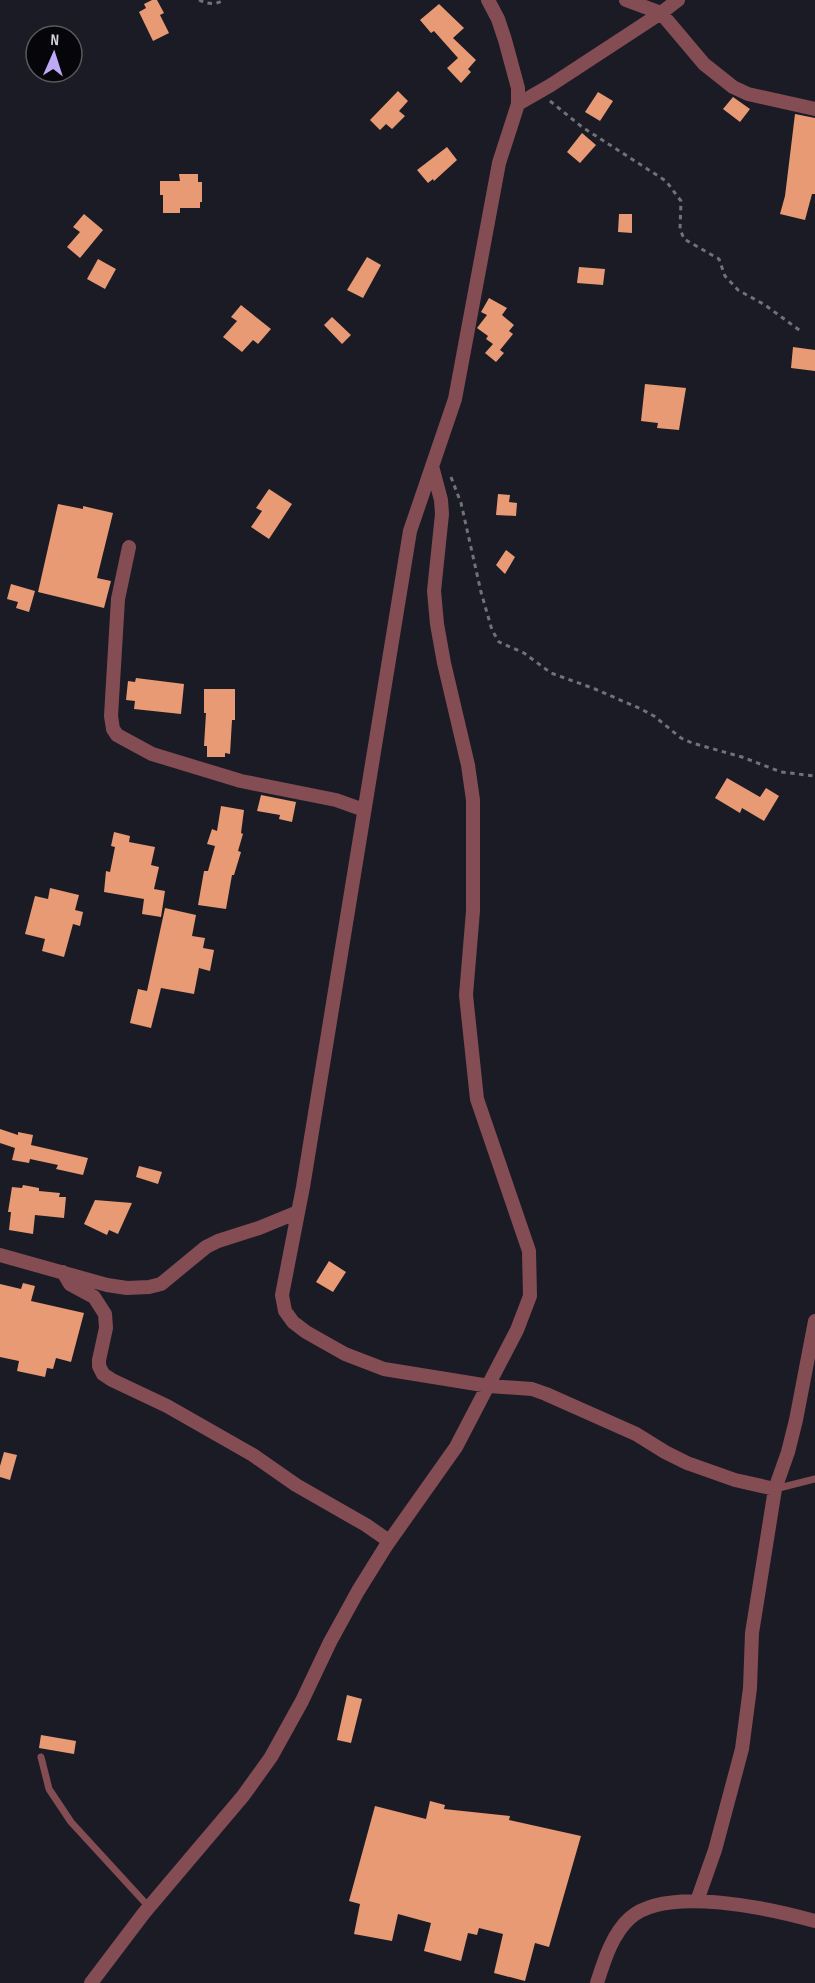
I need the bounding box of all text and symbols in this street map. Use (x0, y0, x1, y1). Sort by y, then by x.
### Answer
north arrow (24, 24, 84, 84)
text: N (50, 31, 59, 50)

